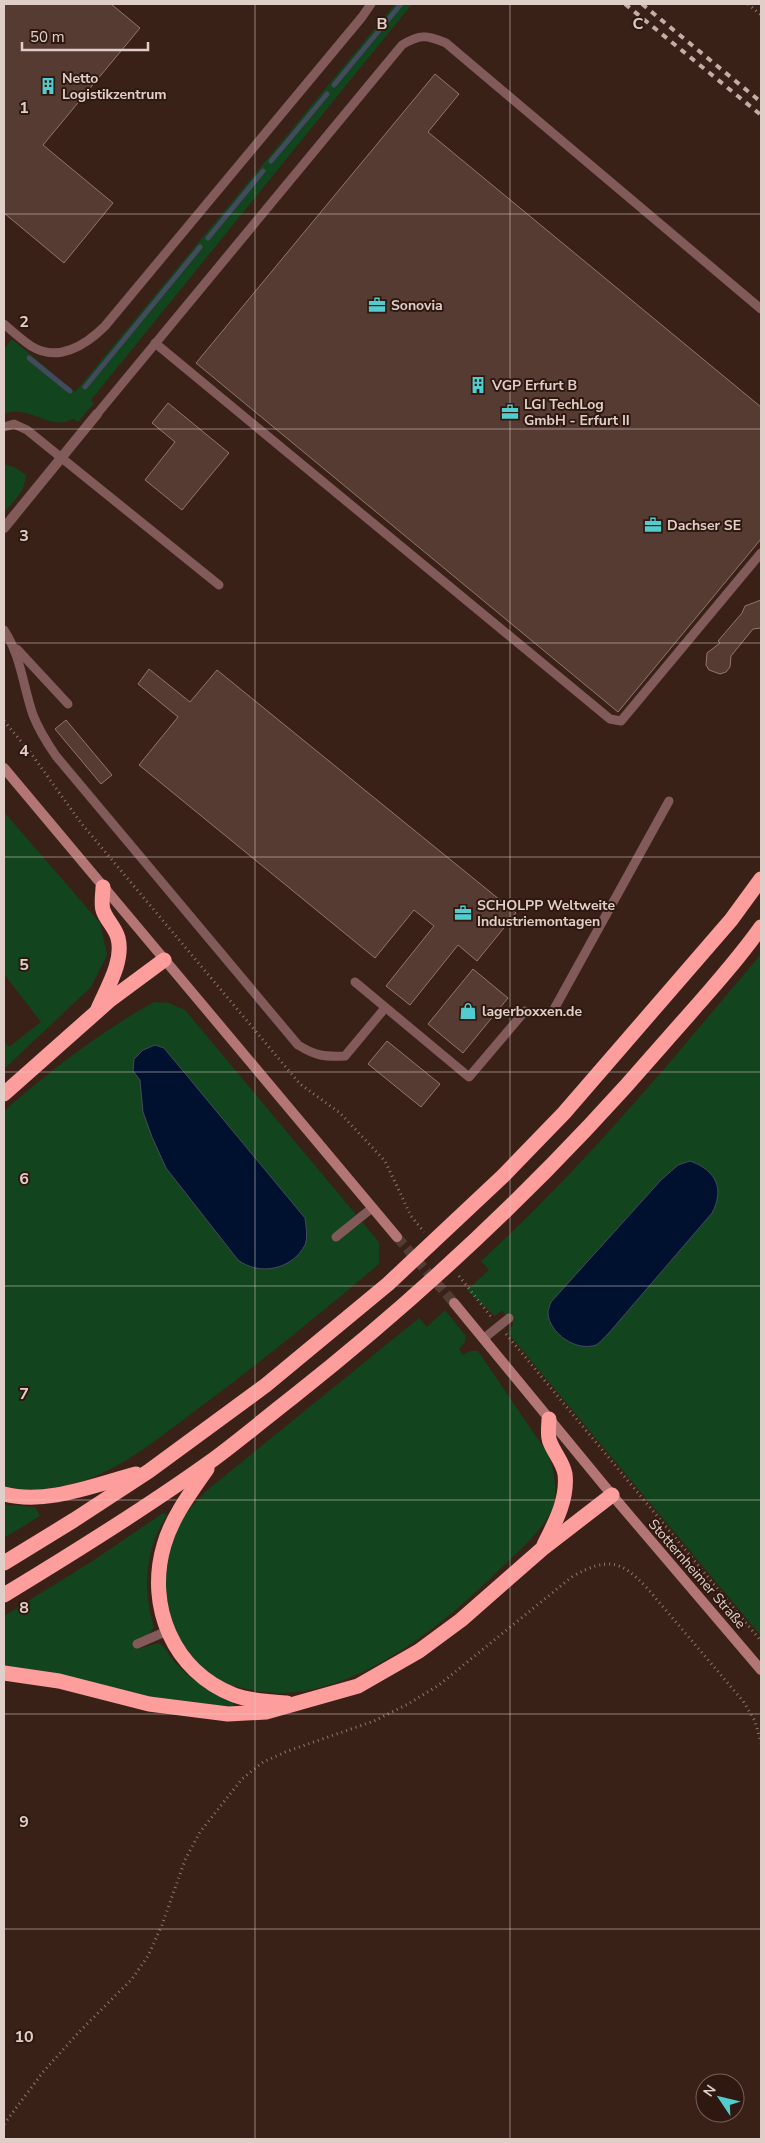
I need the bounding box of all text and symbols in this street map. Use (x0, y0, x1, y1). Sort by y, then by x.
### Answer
text: B (376, 13, 388, 35)
text: C (633, 13, 644, 35)
scale bar (22, 20, 149, 52)
text: 50 m (30, 27, 65, 47)
place label: Netto Logistikzentrum (62, 69, 167, 104)
building icon: Netto Logistikzentrum (38, 76, 58, 96)
text: 1 (19, 97, 29, 119)
office icon: Sonovia (367, 295, 387, 315)
place label: Sonovia (391, 296, 443, 315)
text: 2 (19, 311, 29, 333)
building icon: VGP Erfurt B (468, 375, 488, 395)
place label: VGP Erfurt B (491, 376, 577, 395)
place label: LGI TechLog GmbH - Erfurt II (524, 395, 630, 430)
office icon: LGI TechLog GmbH - Erfurt II (500, 402, 520, 422)
office icon: Dachser SE (643, 515, 663, 535)
place label: Dachser SE (667, 516, 741, 535)
text: 3 (19, 525, 29, 547)
text: 4 (19, 740, 29, 762)
place label: SCHOLPP Weltweite Industriemontagen (477, 896, 615, 931)
office icon: SCHOLPP Weltweite Industriemontagen (453, 903, 473, 923)
text: 5 (19, 954, 29, 976)
shop icon: lagerboxxen.de (458, 1001, 478, 1021)
place label: lagerboxxen.de (482, 1002, 582, 1021)
text: 6 (19, 1168, 29, 1190)
text: 7 (19, 1383, 29, 1405)
street label: Stotternheimer Straße (644, 1515, 750, 1633)
text: 8 (19, 1597, 29, 1619)
text: 9 (19, 1811, 29, 1833)
text: 10 (14, 2026, 34, 2048)
north arrow (695, 2073, 745, 2123)
text: N (699, 2081, 721, 2101)

